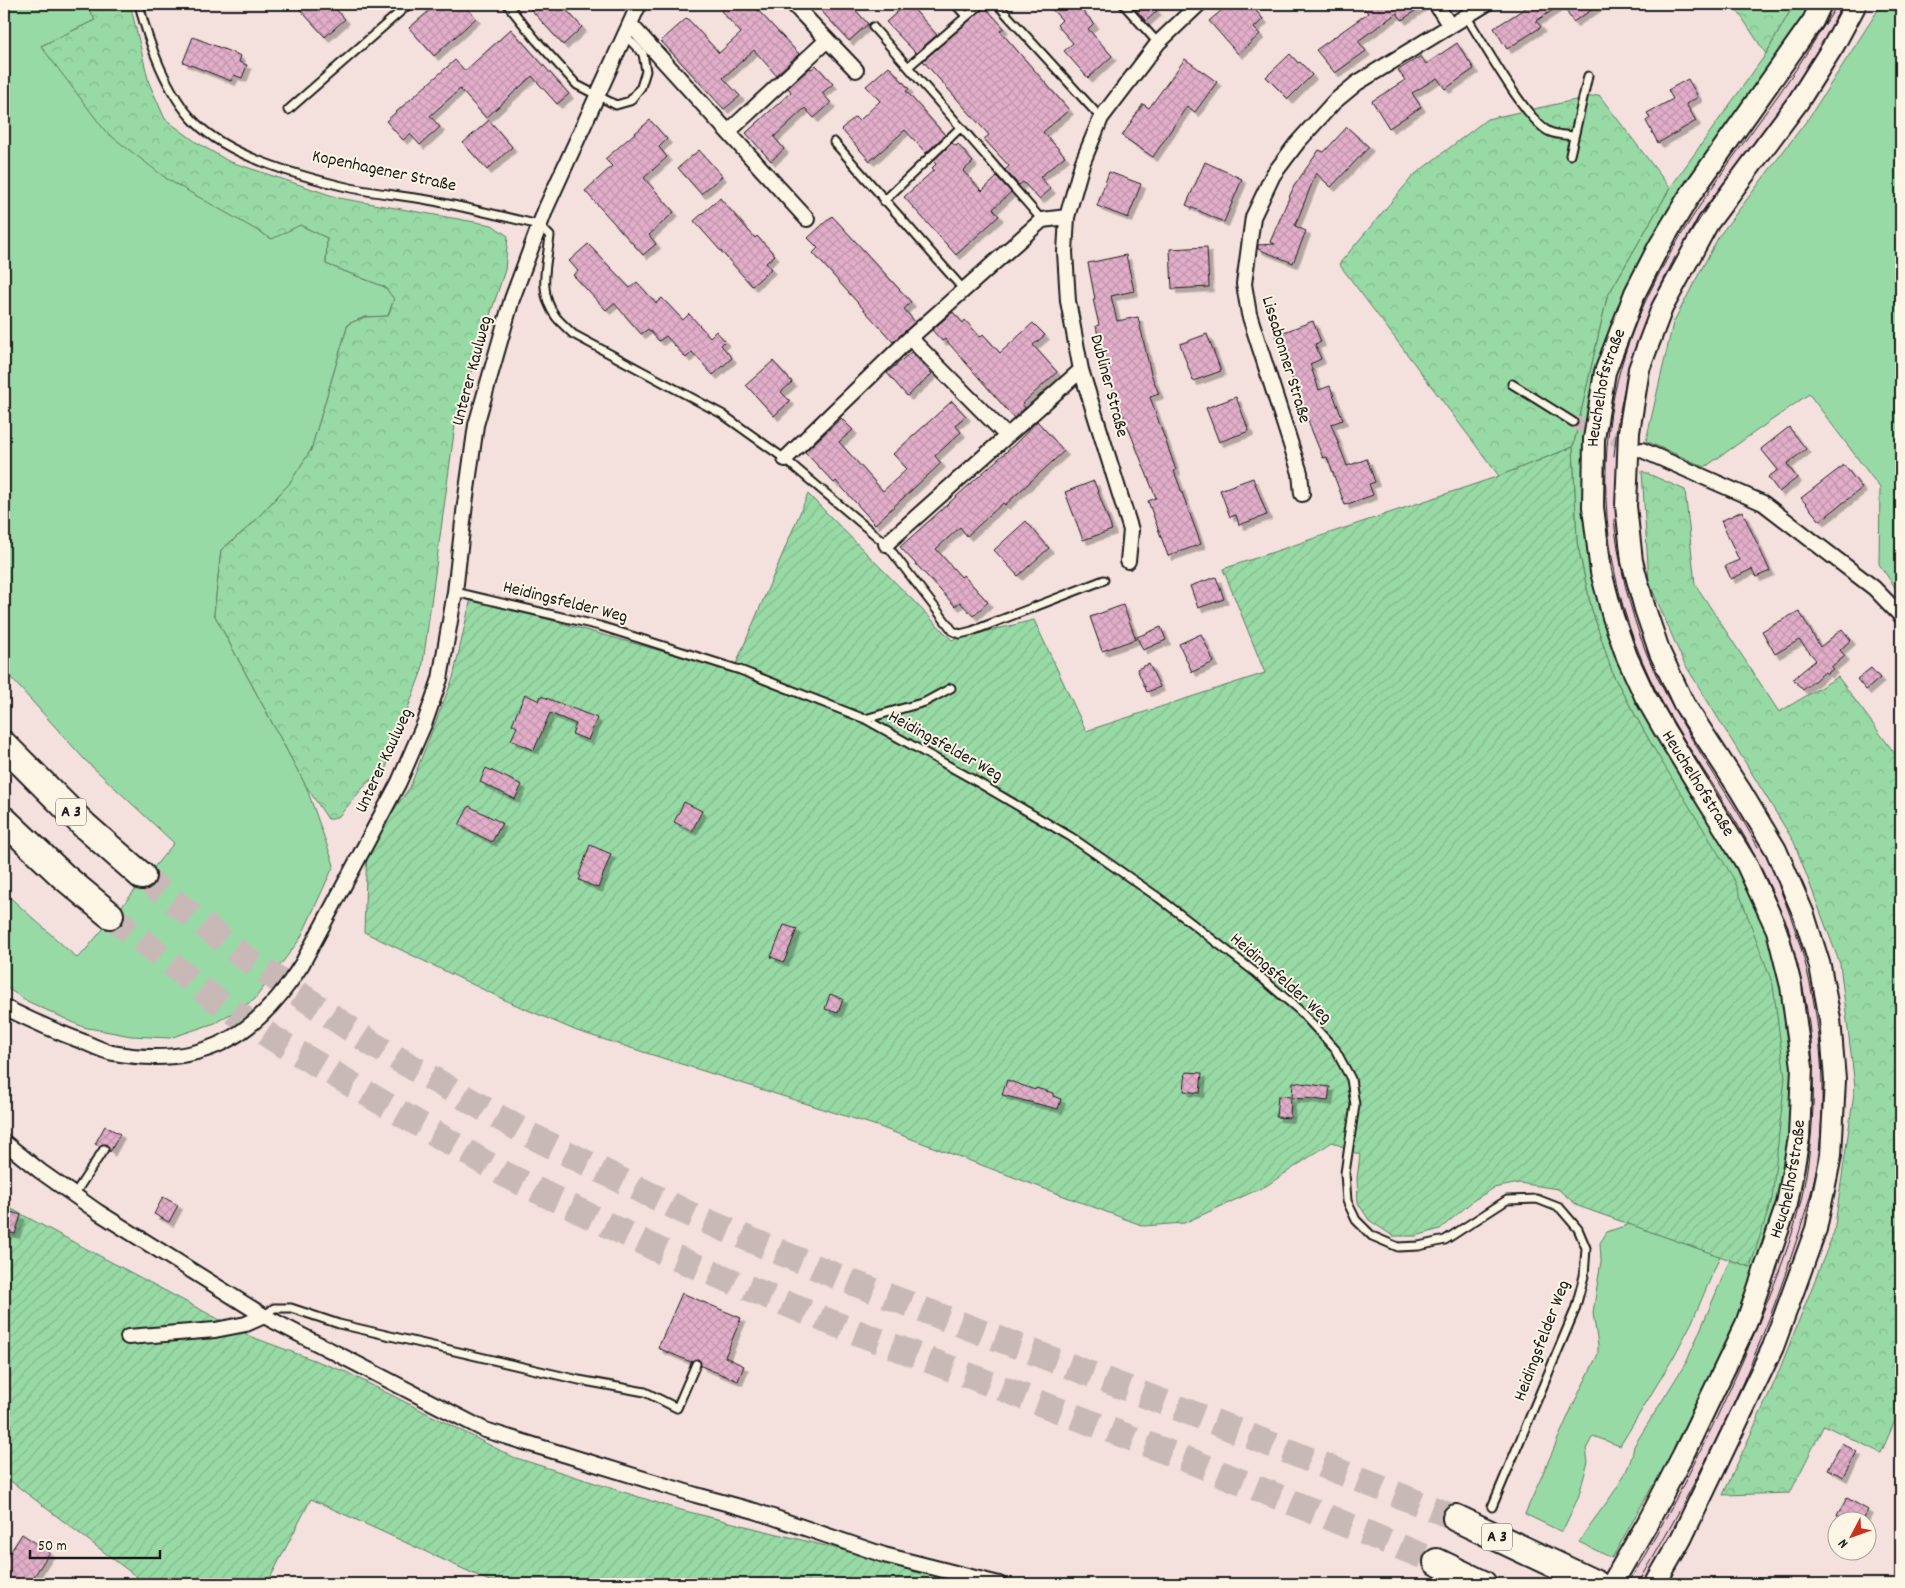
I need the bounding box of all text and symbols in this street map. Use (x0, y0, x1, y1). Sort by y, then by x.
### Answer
street label: Kopenhagener Straße (310, 145, 458, 199)
street label: Lissabonner Straße (1254, 293, 1316, 427)
street label: Unterer Kaulweg (446, 313, 500, 429)
street label: Heuchelhofstraße (1581, 325, 1633, 447)
street label: Dubliner Straße (1082, 332, 1134, 440)
street label: Heidingsfelder Weg (500, 575, 630, 631)
street label: Unterer Kaulweg (350, 704, 420, 818)
street label: Heidingsfelder Weg (883, 705, 1007, 789)
street label: Heuchelhofstraße (1654, 726, 1740, 842)
road number: A 3 (56, 799, 86, 826)
street label: Heidingsfelder Weg (1224, 928, 1337, 1030)
street label: Heuchelhofstraße (1764, 1119, 1812, 1242)
street label: Heidingsfelder Weg (1508, 1277, 1578, 1405)
north arrow (1828, 1510, 1878, 1560)
road number: A 3 (1482, 1524, 1512, 1550)
scale bar (30, 1528, 160, 1560)
text: N (1834, 1534, 1854, 1552)
text: 50 m (38, 1536, 67, 1558)

